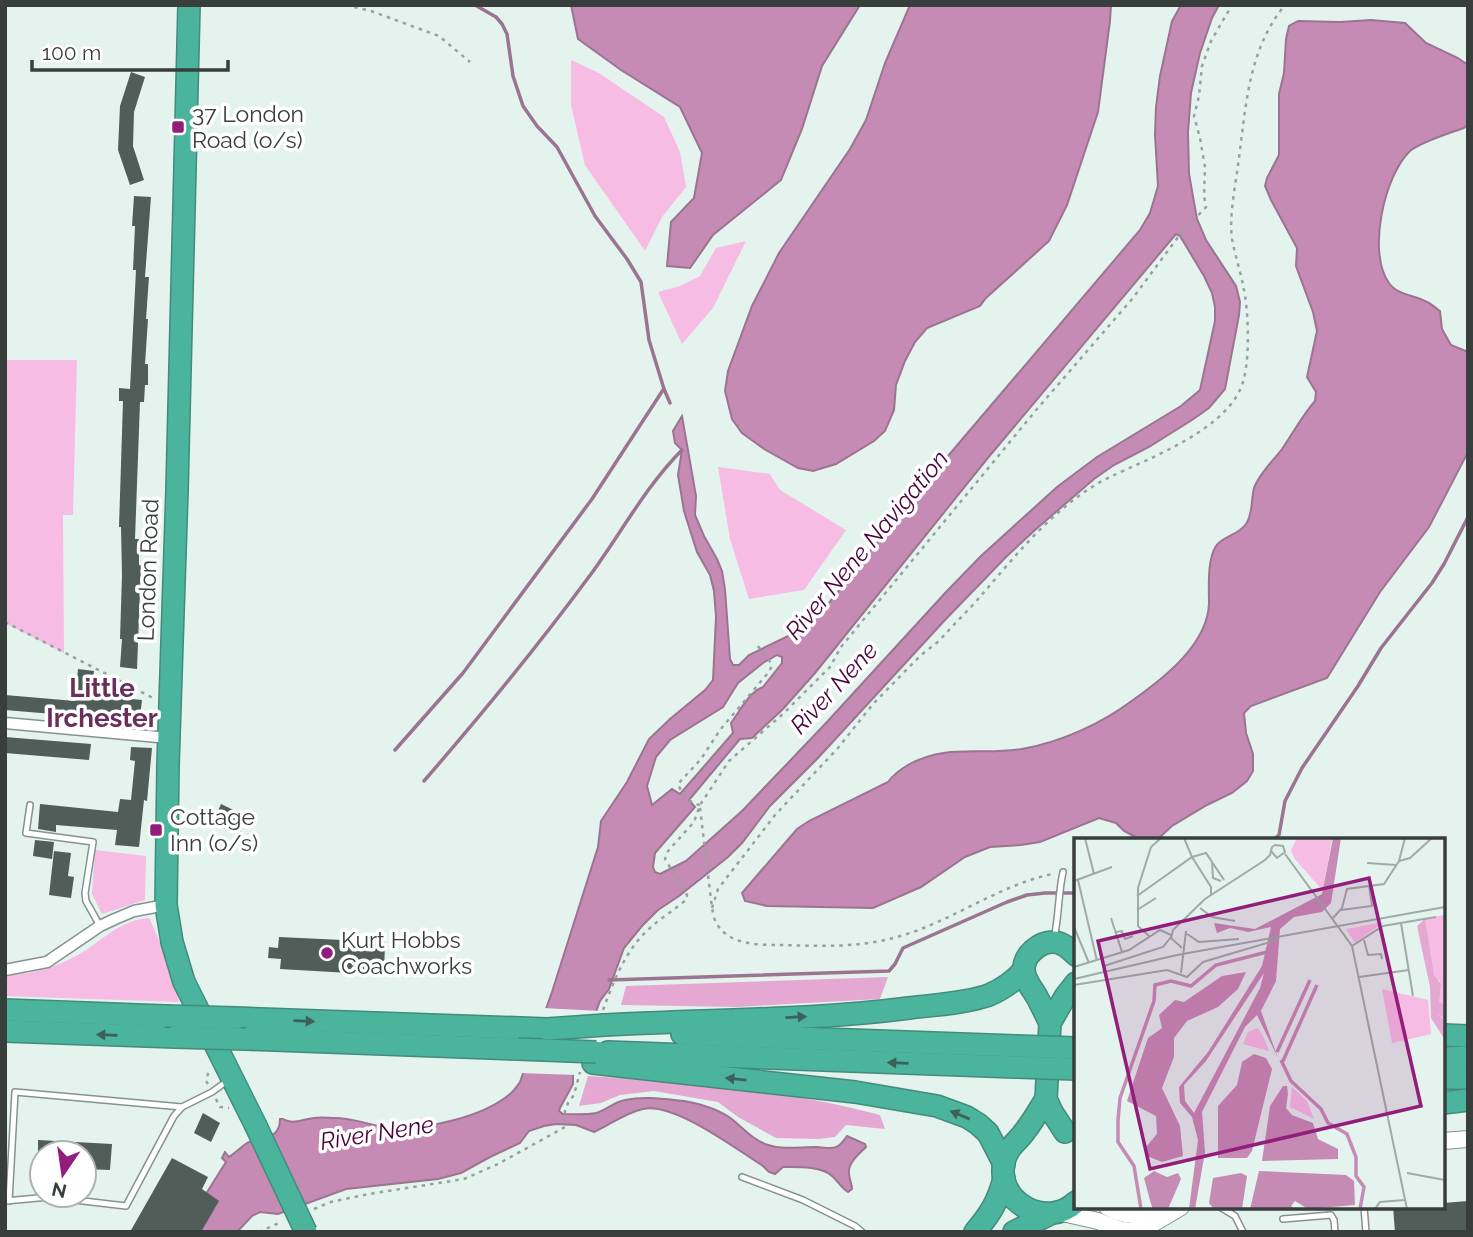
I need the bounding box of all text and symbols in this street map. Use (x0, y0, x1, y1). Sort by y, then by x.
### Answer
scale bar (32, 28, 228, 72)
text: 100 m (42, 40, 101, 65)
place label: 37 London Road (o/s) (192, 100, 304, 153)
marker: 37 London Road (o/s) (170, 119, 186, 135)
water label: River Nene Navigation (779, 444, 954, 645)
street label: London Road (132, 498, 163, 642)
water label: River Nene (784, 636, 884, 740)
district label: Little Irchester (46, 673, 158, 733)
place label: Cottage Inn (o/s) (170, 803, 258, 856)
marker: Cottage Inn (o/s) (148, 822, 164, 838)
inset map (1074, 838, 1445, 1209)
place label: Kurt Hobbs Coachworks (341, 926, 472, 979)
marker: Kurt Hobbs Coachworks (319, 945, 335, 961)
one-way arrow (785, 1012, 807, 1023)
one-way arrow (293, 1015, 315, 1026)
one-way arrow (95, 1029, 117, 1040)
one-way arrow (887, 1057, 909, 1068)
one-way arrow (725, 1073, 747, 1084)
water label: River Nene (318, 1109, 436, 1156)
one-way arrow (949, 1109, 970, 1120)
north arrow (28, 1139, 98, 1209)
text: N (50, 1178, 69, 1203)

